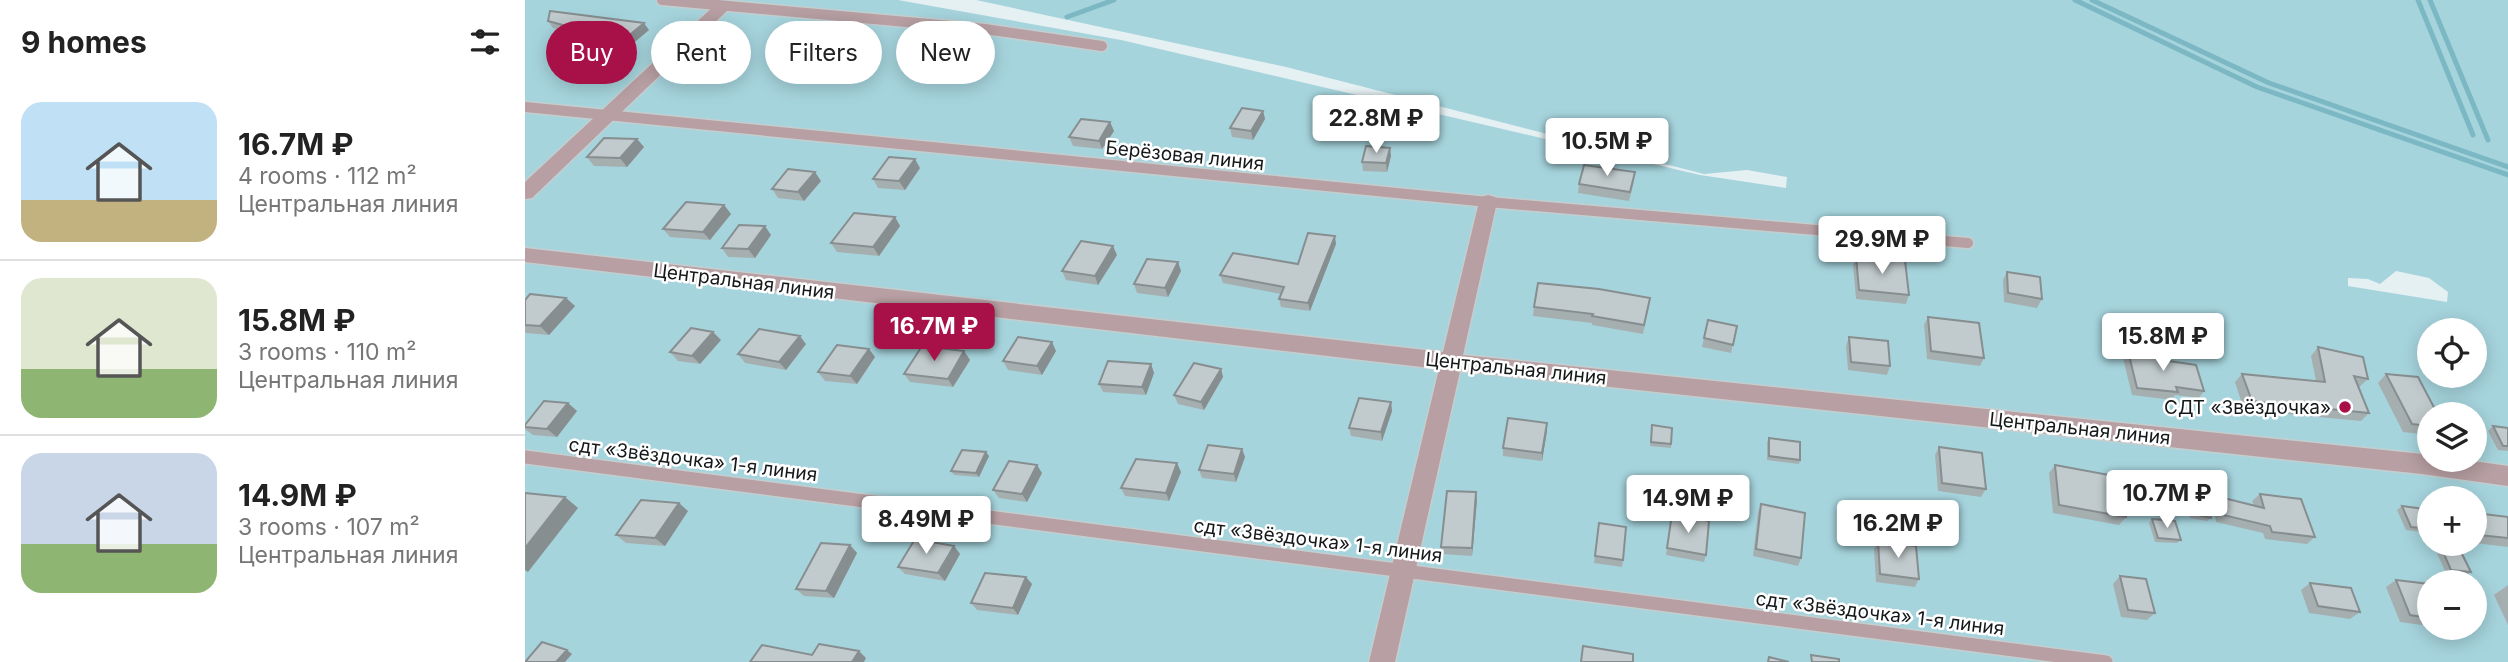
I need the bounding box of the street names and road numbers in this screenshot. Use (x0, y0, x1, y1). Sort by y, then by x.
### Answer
street label: Берёзовая линия (1105, 136, 1265, 175)
street label: Центральная линия (652, 259, 836, 304)
street label: Центральная линия (1424, 348, 1608, 389)
street label: Центральная линия (1988, 408, 2172, 449)
street label: сдт «Звёздочка» 1-я линия (567, 433, 819, 486)
street label: сдт «Звёздочка» 1-я линия (1192, 514, 1444, 567)
street label: сдт «Звёздочка» 1-я линия (1754, 587, 2006, 640)

